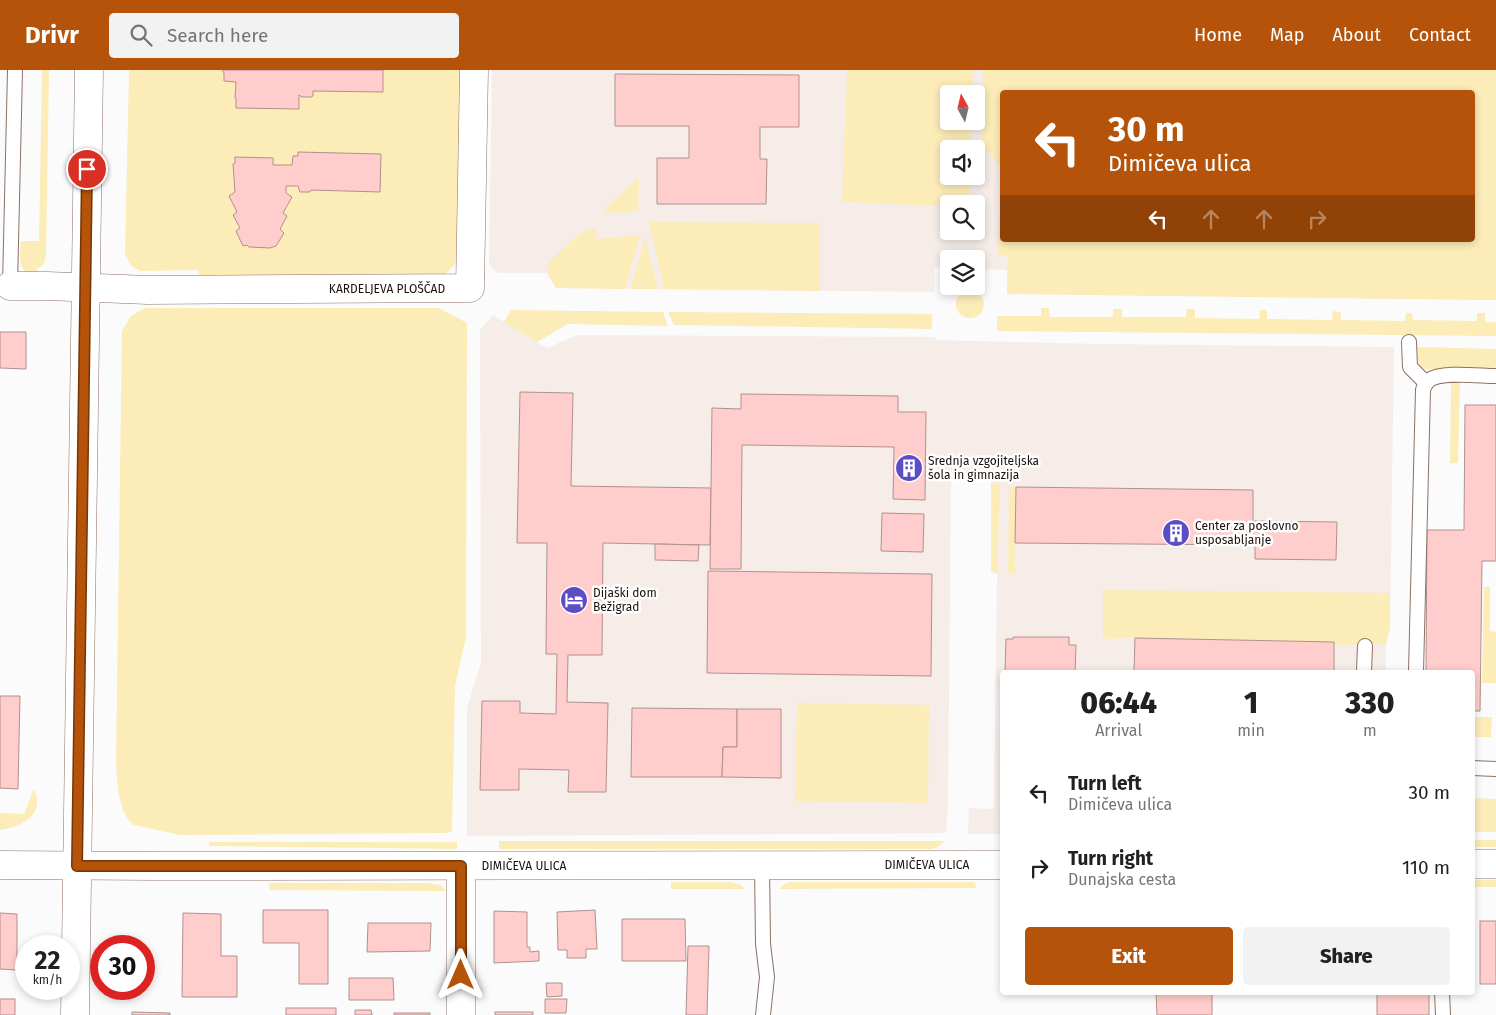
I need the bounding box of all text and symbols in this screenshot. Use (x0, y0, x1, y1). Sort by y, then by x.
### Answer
search box (109, 13, 459, 58)
text: Drivr (25, 21, 79, 49)
icon: search (127, 21, 155, 49)
text: Search here (167, 24, 268, 47)
text: Home (1194, 24, 1242, 46)
text: Map (1270, 24, 1304, 46)
text: About (1332, 24, 1381, 46)
text: Contact (1409, 24, 1471, 46)
north arrow (940, 85, 985, 130)
map controls (940, 85, 985, 295)
text: 30 m (1108, 108, 1185, 150)
icon: left (1025, 110, 1090, 175)
button: sound (940, 140, 985, 185)
pin (66, 148, 108, 190)
text: Dimičeva ulica (1108, 150, 1251, 177)
icon: arrive (73, 155, 101, 183)
button: search (940, 195, 985, 240)
icon: left (1144, 205, 1172, 233)
icon: ahead (1197, 205, 1225, 233)
icon: ahead (1250, 205, 1278, 233)
icon: right (1303, 205, 1331, 233)
button: layers (940, 250, 985, 295)
street label: KARDELJEVA PLOŠČAD (329, 281, 445, 296)
building icon: Srednja vzgojiteljska šola in gimnazija (894, 453, 924, 483)
place label: Srednja vzgojiteljska šola in gimnazija (928, 454, 1039, 482)
building icon: Center za poslovno usposabljanje (1161, 518, 1191, 548)
place label: Center za poslovno usposabljanje (1195, 519, 1298, 547)
hotel icon: Dijaški dom Bežigrad (559, 585, 589, 615)
place label: Dijaški dom Bežigrad (593, 586, 657, 614)
text: 06:44 (1080, 685, 1157, 721)
text: 1 (1244, 685, 1258, 721)
text: 330 (1345, 685, 1395, 721)
text: Arrival (1095, 721, 1142, 740)
text: min (1237, 721, 1265, 740)
text: m (1363, 721, 1377, 740)
text: Turn left (1068, 772, 1142, 795)
icon: left (1025, 779, 1053, 807)
text: 30 m (1409, 781, 1450, 804)
text: Dimičeva ulica (1068, 795, 1172, 814)
text: Turn right (1068, 847, 1153, 870)
icon: right (1025, 854, 1053, 882)
text: 110 m (1402, 856, 1450, 879)
street label: DIMIČEVA ULICA (885, 857, 970, 872)
street label: DIMIČEVA ULICA (482, 858, 567, 873)
text: Dunajska cesta (1068, 870, 1176, 889)
button: Exit (1025, 927, 1233, 985)
button: Share (1243, 927, 1450, 985)
speed limit sign: 30 (90, 935, 155, 1000)
text: 22 (35, 946, 60, 976)
position arrow (434, 948, 486, 1000)
text: km/h (33, 973, 62, 987)

